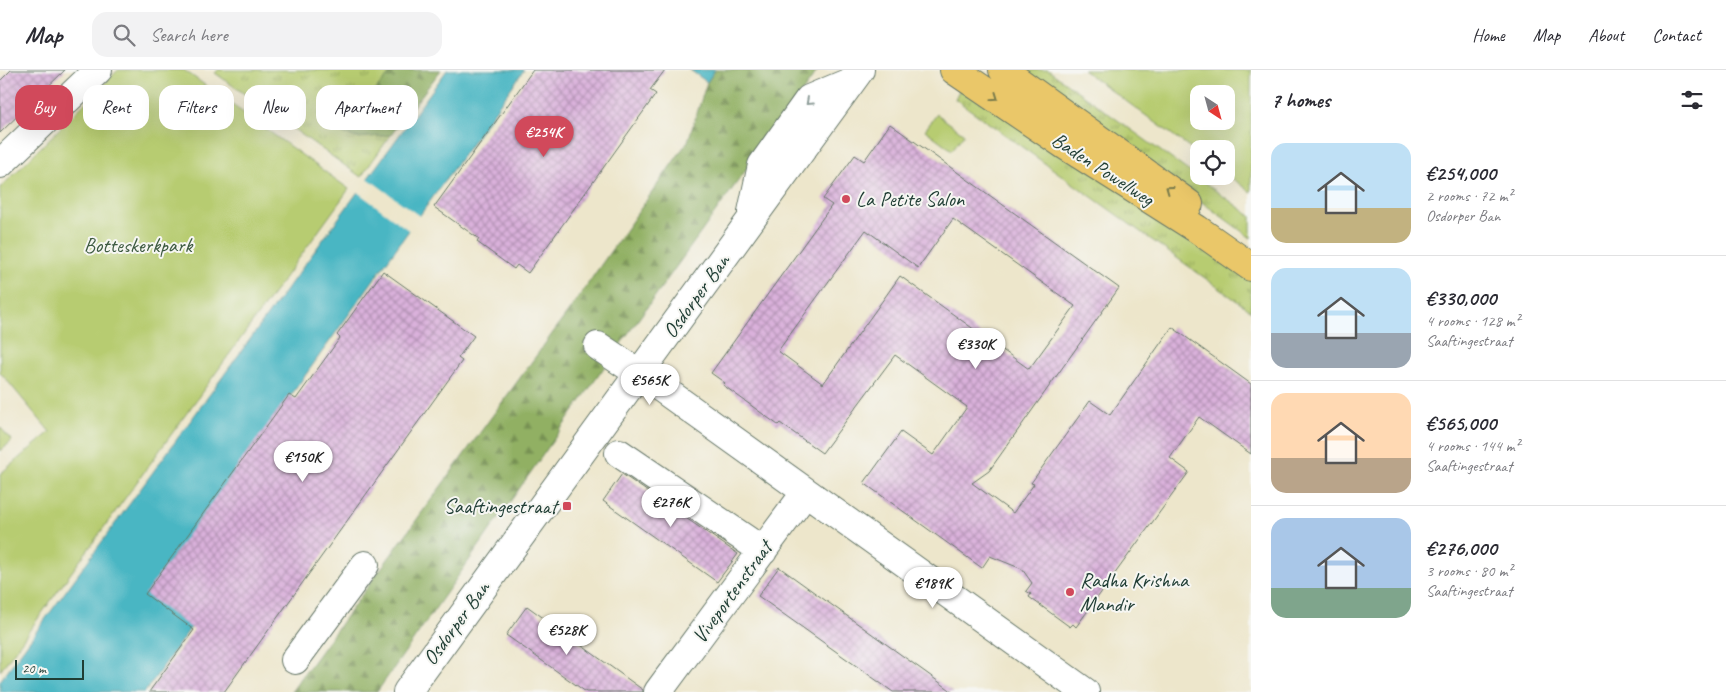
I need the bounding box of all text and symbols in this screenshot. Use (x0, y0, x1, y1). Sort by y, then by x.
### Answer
search box (92, 12, 442, 57)
text: Map (25, 20, 62, 50)
icon: search (110, 21, 138, 49)
text: Search here (150, 23, 228, 47)
text: Home (1472, 24, 1505, 46)
text: Map (1533, 24, 1560, 46)
text: About (1588, 24, 1624, 46)
text: Contact (1652, 24, 1701, 46)
chip: Buy (15, 85, 73, 130)
chip: Rent (83, 85, 149, 130)
chip: Filters (159, 85, 234, 130)
chip: New (244, 85, 306, 130)
chip: Apartment (316, 85, 418, 130)
north arrow (1190, 85, 1235, 130)
map controls (1190, 85, 1235, 185)
icon: filters (1678, 86, 1706, 114)
text: 7 homes (1271, 87, 1330, 113)
one-way arrow (989, 91, 999, 100)
one-way arrow (805, 96, 814, 105)
pin: €254K (509, 116, 579, 158)
text: €254K (526, 122, 562, 142)
street label: Baden Powellweg (1047, 126, 1160, 213)
button: locate (1190, 140, 1235, 185)
text: €254,000 (1426, 160, 1496, 186)
icon: home (1311, 163, 1371, 223)
place label: La Petite Salon (856, 186, 965, 212)
one-way arrow (1165, 186, 1175, 195)
text: 2 rooms · 72 m² (1426, 186, 1512, 206)
marker: La Petite Salon (840, 193, 852, 205)
text: Osdorper Ban (1426, 206, 1500, 226)
park label: Botteskerkpark (84, 232, 193, 258)
street label: Osdorper Ban (657, 248, 736, 343)
text: €330,000 (1426, 285, 1496, 311)
icon: home (1311, 288, 1371, 348)
text: 4 rooms · 128 m² (1426, 311, 1520, 331)
pin: €330K (941, 328, 1011, 370)
text: Saaftingestraat (1426, 331, 1512, 351)
text: €330K (958, 334, 994, 354)
pin: €565K (615, 364, 685, 406)
text: €565K (632, 370, 668, 390)
text: €565,000 (1426, 410, 1496, 436)
icon: home (1311, 413, 1371, 473)
text: 4 rooms · 144 m² (1426, 436, 1520, 456)
pin: €150K (268, 440, 338, 483)
text: €150K (285, 447, 321, 467)
text: Saaftingestraat (1426, 456, 1512, 476)
pin: €276K (636, 486, 706, 528)
text: €276K (652, 492, 690, 512)
place label: Saaftingestraat (444, 493, 560, 519)
marker: Saaftingestraat (561, 500, 573, 512)
street label: Viveportenstraat (686, 533, 780, 648)
text: €276,000 (1426, 535, 1497, 561)
icon: home (1311, 538, 1371, 598)
text: 3 rooms · 80 m² (1426, 561, 1512, 581)
pin: €189K (898, 566, 968, 609)
place label: Radha Krishna Mandir (1080, 567, 1190, 617)
text: €189K (915, 573, 951, 593)
street label: Osdorper Ban (417, 575, 496, 670)
text: Saaftingestraat (1426, 581, 1512, 601)
marker: Radha Krishna Mandir (1064, 586, 1076, 598)
pin: €528K (532, 614, 602, 656)
text: €528K (549, 620, 585, 640)
scale bar (15, 657, 84, 680)
text: 20 m (22, 660, 46, 677)

